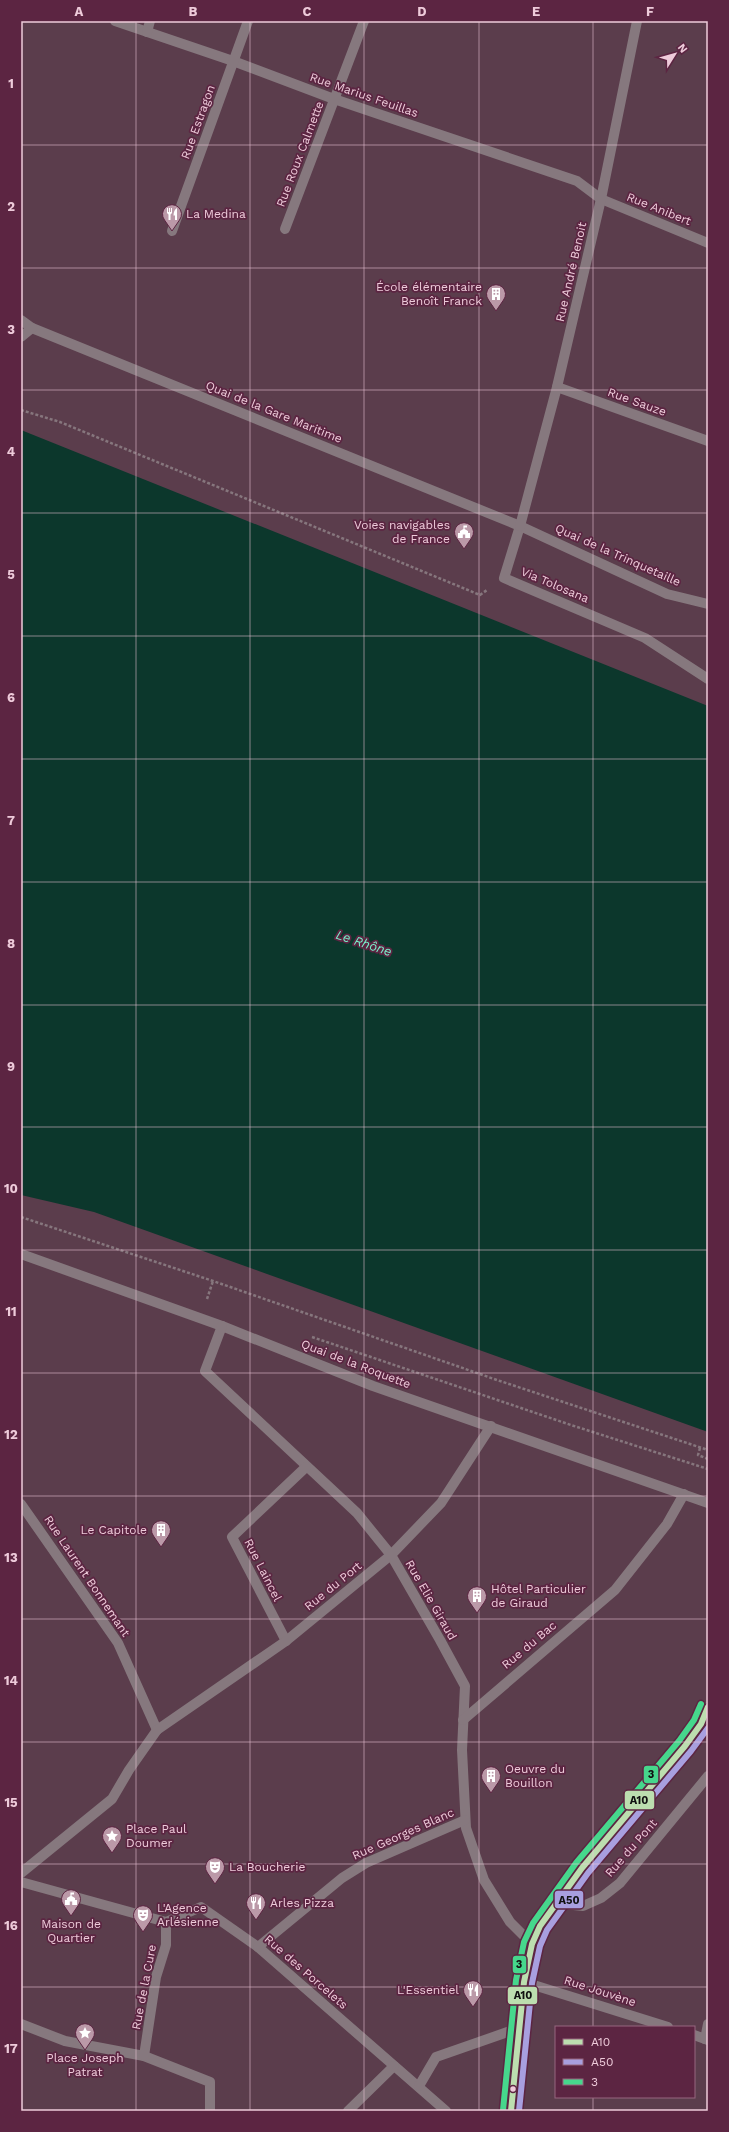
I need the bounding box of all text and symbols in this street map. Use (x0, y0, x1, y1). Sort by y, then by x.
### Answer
text: A (75, 4, 84, 19)
text: B (189, 4, 198, 19)
text: C (303, 4, 312, 19)
text: D (417, 4, 427, 19)
text: E (532, 4, 540, 19)
text: F (646, 4, 654, 19)
north arrow (655, 34, 695, 74)
text: N (675, 41, 690, 55)
street label: Rue Marius Feuillas (308, 70, 420, 120)
text: 1 (8, 76, 14, 91)
street label: Rue Estragon (178, 83, 218, 161)
street label: Rue Roux Calmette (273, 99, 327, 209)
street label: Rue Anibert (625, 190, 693, 228)
text: 2 (7, 199, 15, 214)
restaurant icon: La Medina (161, 203, 183, 231)
place label: La Medina (186, 207, 246, 221)
street label: Rue André Benoit (553, 221, 589, 323)
place label: École élémentaire Benoît Franck (376, 280, 482, 308)
building icon: École élémentaire Benoît Franck (485, 283, 507, 311)
text: 3 (7, 322, 15, 337)
street label: Quai de la Gare Maritime (204, 378, 344, 446)
street label: Rue Sauze (606, 385, 668, 419)
text: 4 (7, 444, 16, 459)
place label: Voies navigables de France (354, 518, 450, 546)
public building icon: Voies navigables de France (453, 521, 475, 549)
street label: Quai de la Trinquetaille (553, 521, 683, 589)
street label: Via Tolosana (519, 564, 591, 606)
text: 5 (7, 567, 15, 582)
text: 6 (7, 690, 15, 705)
text: 7 (7, 813, 15, 828)
water label: Le Rhône (334, 927, 394, 959)
text: 8 (7, 936, 15, 951)
text: 9 (7, 1059, 15, 1074)
text: 10 (4, 1181, 18, 1196)
text: 11 (5, 1304, 17, 1319)
street label: Quai de la Roquette (299, 1337, 413, 1391)
text: 12 (4, 1427, 18, 1442)
street label: Rue Laurent Bonnemant (41, 1513, 133, 1639)
building icon: Le Capitole (150, 1519, 172, 1547)
place label: Le Capitole (80, 1523, 147, 1537)
street label: Rue Laincel (241, 1536, 285, 1604)
text: 13 (4, 1550, 18, 1565)
street label: Rue Elie Giraud (402, 1557, 460, 1643)
street label: Rue du Port (302, 1559, 364, 1613)
place label: Hôtel Particulier de Giraud (491, 1582, 586, 1610)
building icon: Hôtel Particulier de Giraud (466, 1585, 488, 1613)
street label: Rue du Bac (499, 1618, 559, 1672)
text: 14 (4, 1673, 19, 1688)
place label: Oeuvre du Bouillon (505, 1762, 565, 1790)
building icon: Oeuvre du Bouillon (480, 1765, 502, 1793)
line badge: 3 (643, 1765, 659, 1784)
text: 3 (648, 1768, 655, 1781)
line badge: A10 (624, 1790, 655, 1810)
text: A10 (630, 1794, 648, 1807)
text: 15 (4, 1795, 18, 1810)
street label: Rue Georges Blanc (350, 1805, 456, 1863)
street label: Rue du Pont (602, 1816, 660, 1880)
place label: Place Paul Doumer (126, 1822, 187, 1850)
place icon: Place Paul Doumer (101, 1825, 123, 1853)
theatre icon: La Boucherie (204, 1856, 226, 1884)
place label: La Boucherie (229, 1860, 305, 1874)
public building icon: Maison de Quartier (60, 1888, 82, 1916)
line badge: A50 (554, 1890, 584, 1909)
restaurant icon: Arles Pizza (245, 1892, 267, 1920)
text: A50 (559, 1894, 579, 1907)
place label: Arles Pizza (270, 1896, 334, 1910)
place label: L'Agence Arlésienne (157, 1901, 219, 1929)
theatre icon: L'Agence Arlésienne (132, 1904, 154, 1932)
place label: Maison de Quartier (41, 1917, 101, 1945)
text: 16 (4, 1918, 18, 1933)
street label: Rue des Porcelets (262, 1932, 350, 2012)
street label: Rue de la Cure (129, 1943, 159, 2031)
line badge: 3 (512, 1955, 527, 1974)
text: 3 (516, 1958, 523, 1971)
street label: Rue Jouvène (562, 1973, 638, 2009)
restaurant icon: L'Essentiel (462, 1979, 484, 2007)
place label: L'Essentiel (397, 1983, 459, 1997)
line badge: A10 (507, 1986, 538, 2005)
text: A10 (514, 1989, 532, 2002)
place icon: Place Joseph Patrat (74, 2022, 96, 2050)
legend (555, 2026, 695, 2098)
text: A10 (591, 2035, 610, 2049)
text: 17 (4, 2041, 18, 2056)
place label: Place Joseph Patrat (46, 2051, 124, 2079)
text: A50 (591, 2055, 613, 2069)
text: 3 (591, 2075, 598, 2089)
unlabelled marker (508, 2084, 518, 2094)

